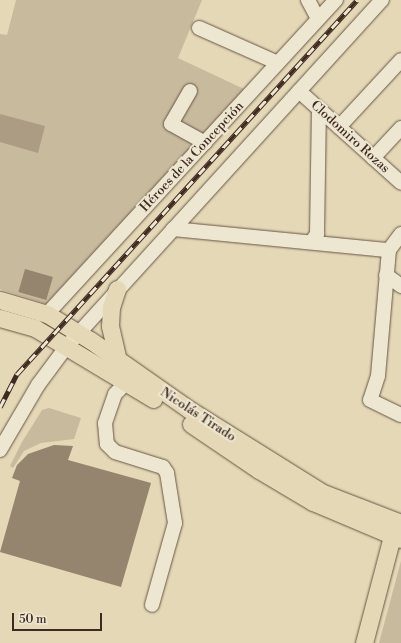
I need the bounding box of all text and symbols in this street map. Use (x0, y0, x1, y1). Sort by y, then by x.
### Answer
street label: Clodomiro Rozas (307, 98, 393, 176)
street label: Héroes de la Concepción (137, 99, 247, 215)
street label: Nicolás Tirado (157, 385, 239, 445)
scale bar (14, 605, 104, 631)
text: 50 m (19, 612, 47, 627)

